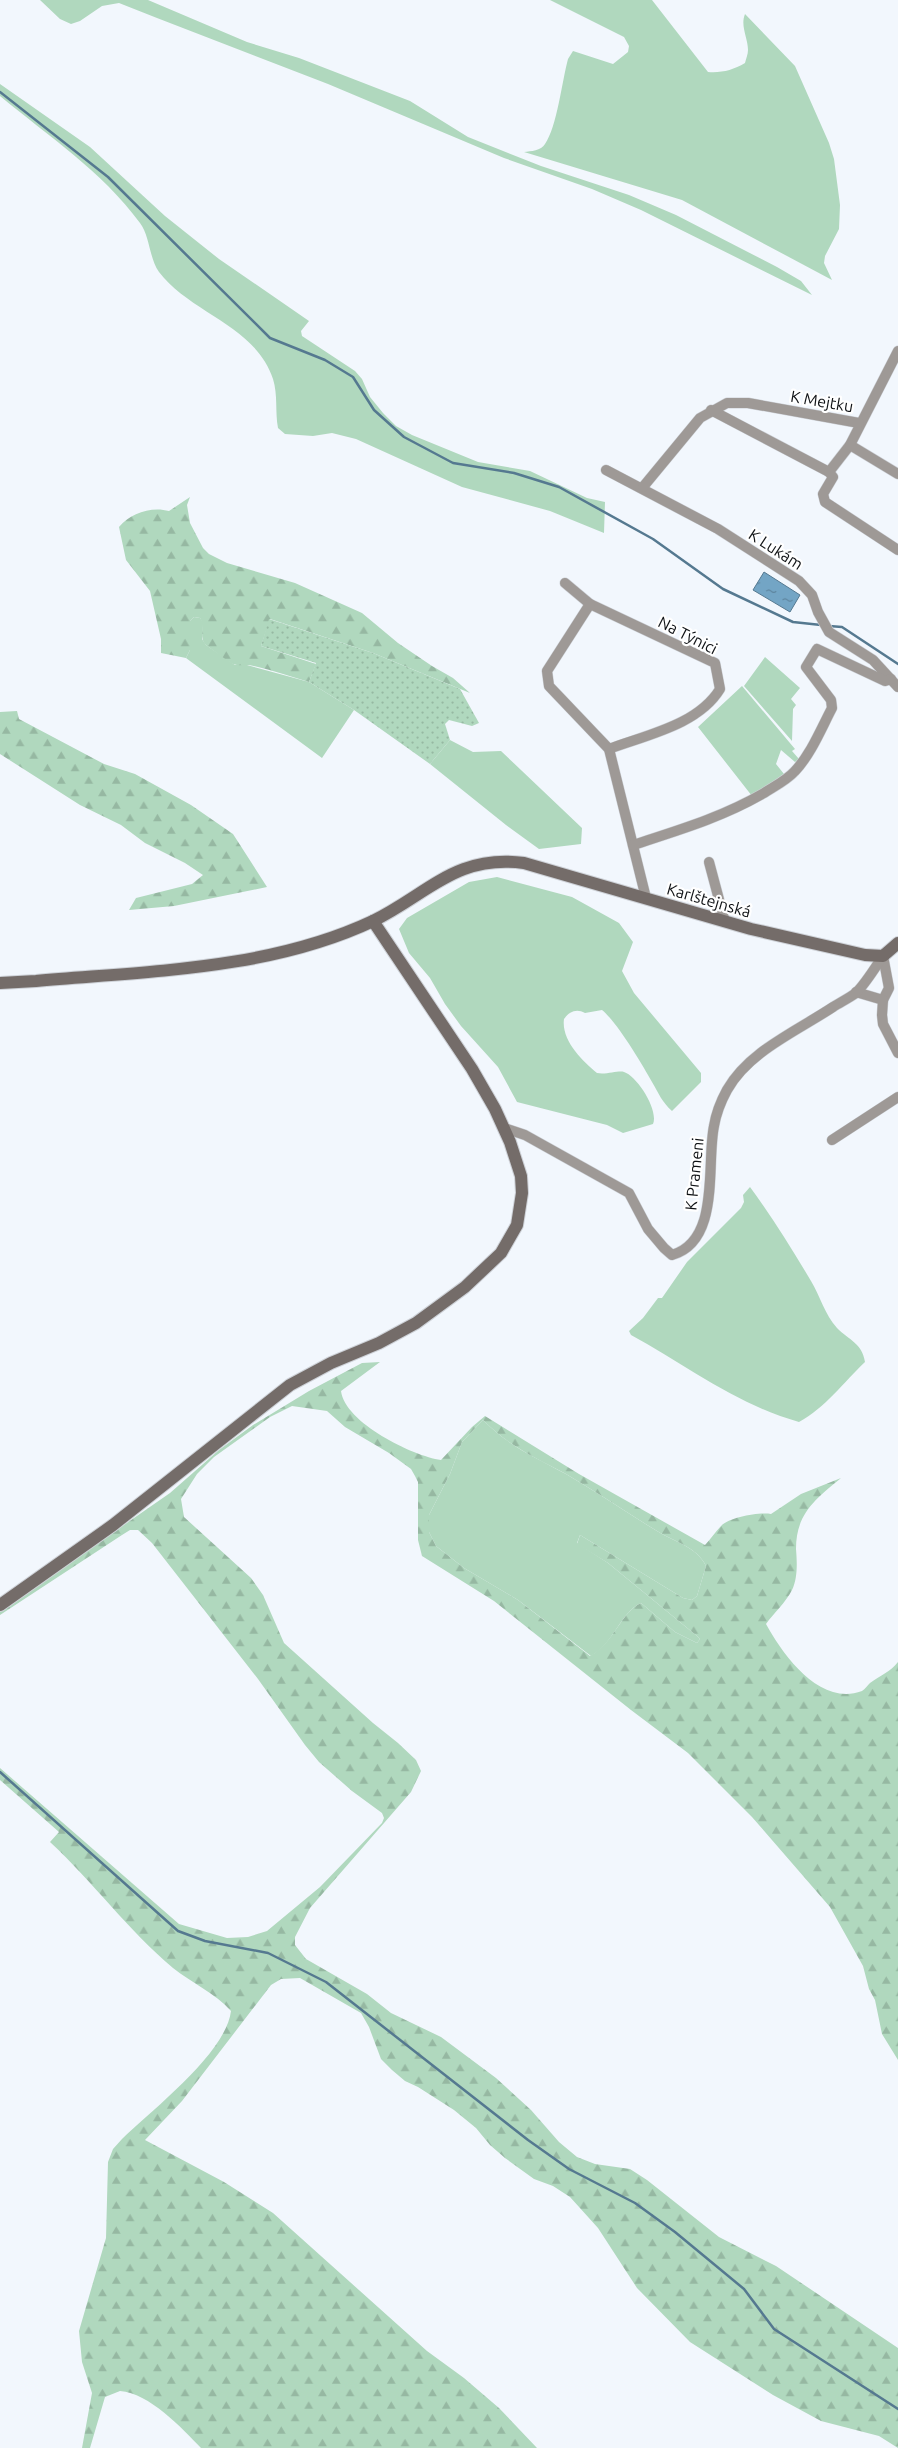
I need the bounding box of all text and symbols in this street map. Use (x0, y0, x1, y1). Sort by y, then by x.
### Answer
street label: K Mejtku (789, 387, 855, 415)
street label: K Lukám (746, 525, 806, 573)
street label: Na Týnici (655, 612, 721, 658)
street label: Karlštejnská (665, 879, 753, 921)
street label: K Prameni (681, 1137, 707, 1211)

